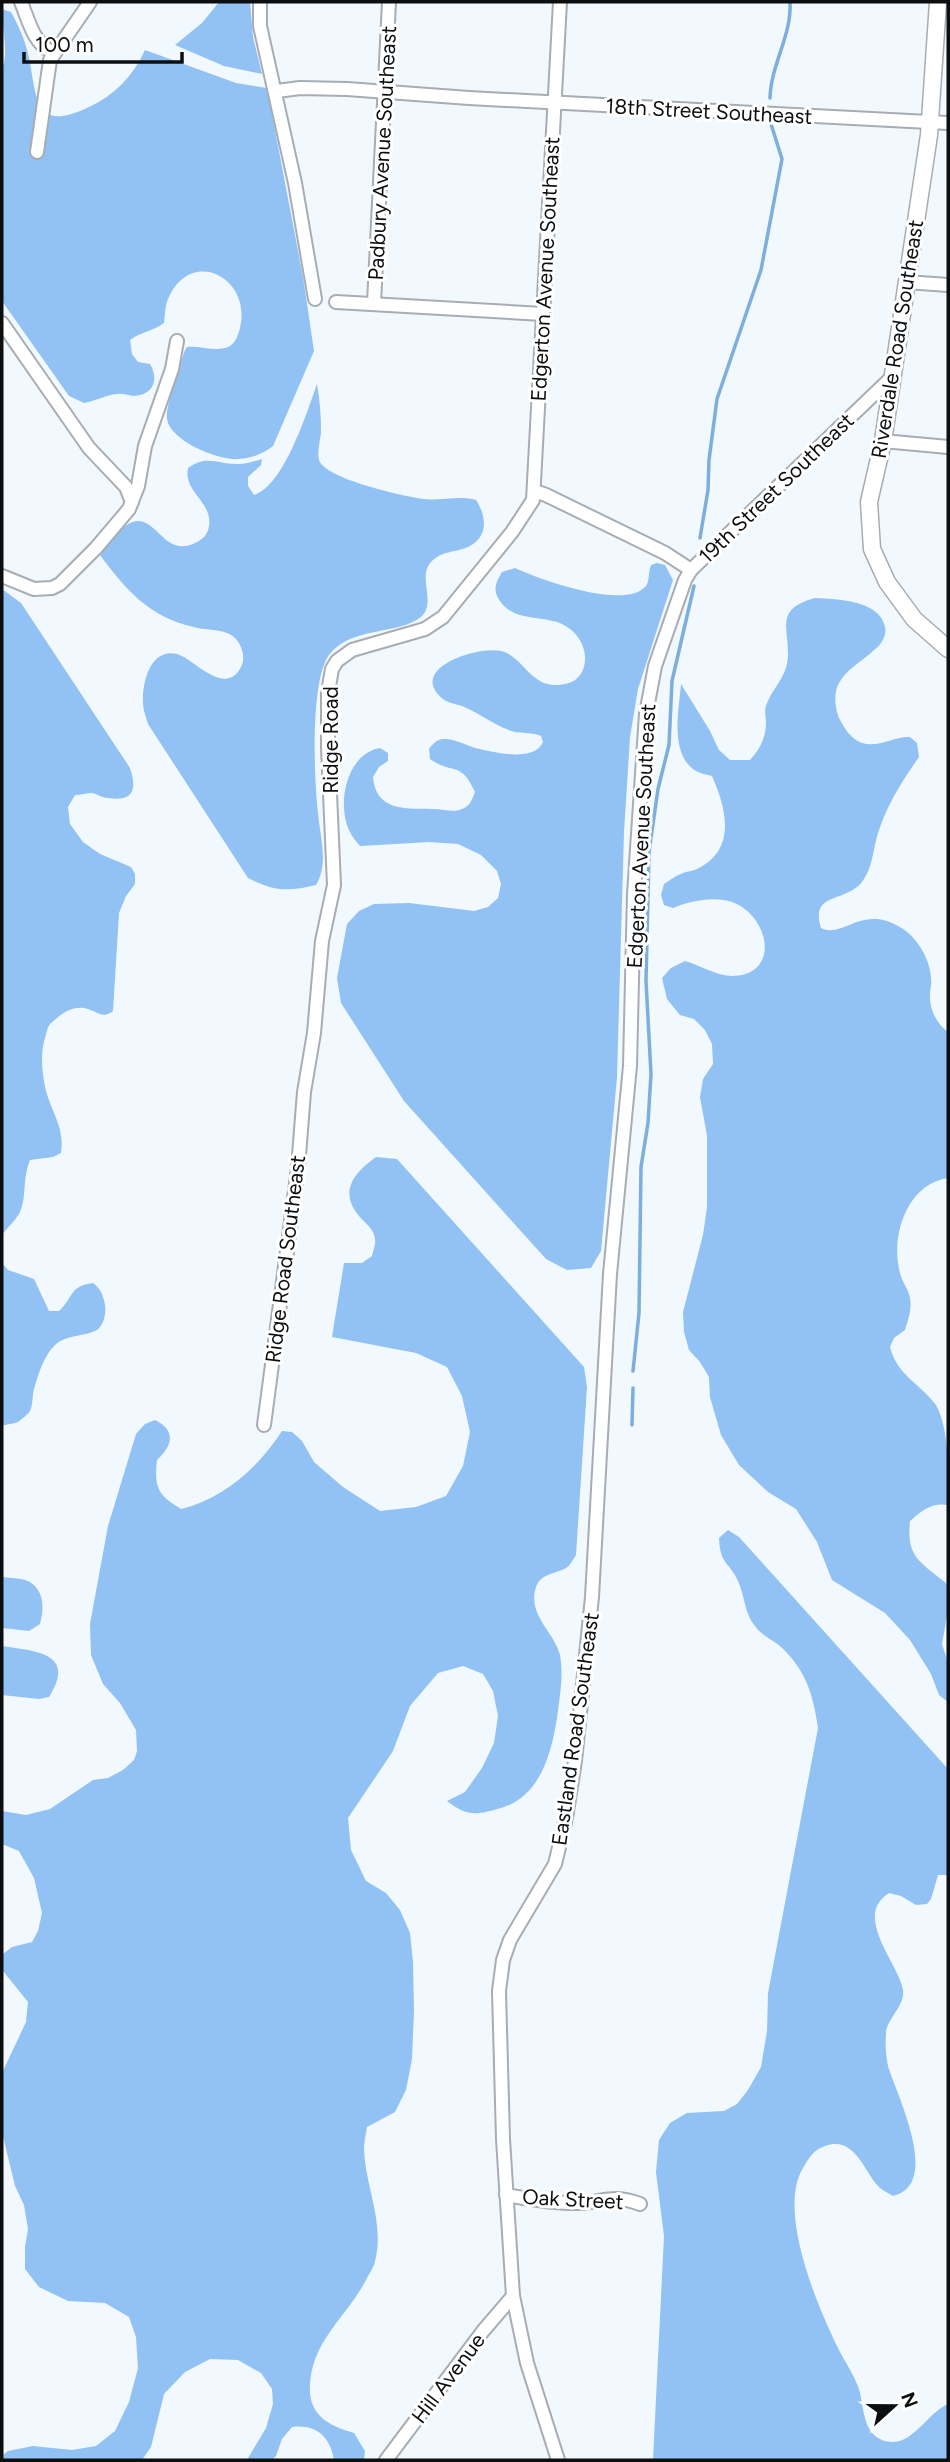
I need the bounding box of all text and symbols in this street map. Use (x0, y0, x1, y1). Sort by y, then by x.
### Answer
scale bar (24, 21, 182, 65)
street label: Padbury Avenue Southeast (363, 25, 401, 281)
text: 100 m (35, 32, 94, 57)
street label: 18th Street Southeast (605, 93, 813, 129)
street label: Edgerton Avenue Southeast (526, 136, 564, 402)
street label: Riverdale Road Southeast (866, 218, 928, 460)
street label: 19th Street Southeast (693, 408, 859, 568)
street label: Ridge Road (318, 686, 343, 794)
street label: Edgerton Avenue Southeast (622, 703, 660, 969)
street label: Ridge Road Southeast (260, 1154, 310, 1364)
street label: Eastland Road Southeast (546, 1611, 604, 1847)
street label: Oak Street (522, 2184, 624, 2214)
street label: Hill Avenue (406, 2328, 490, 2428)
north arrow (859, 2371, 929, 2441)
text: N (896, 2389, 923, 2411)

